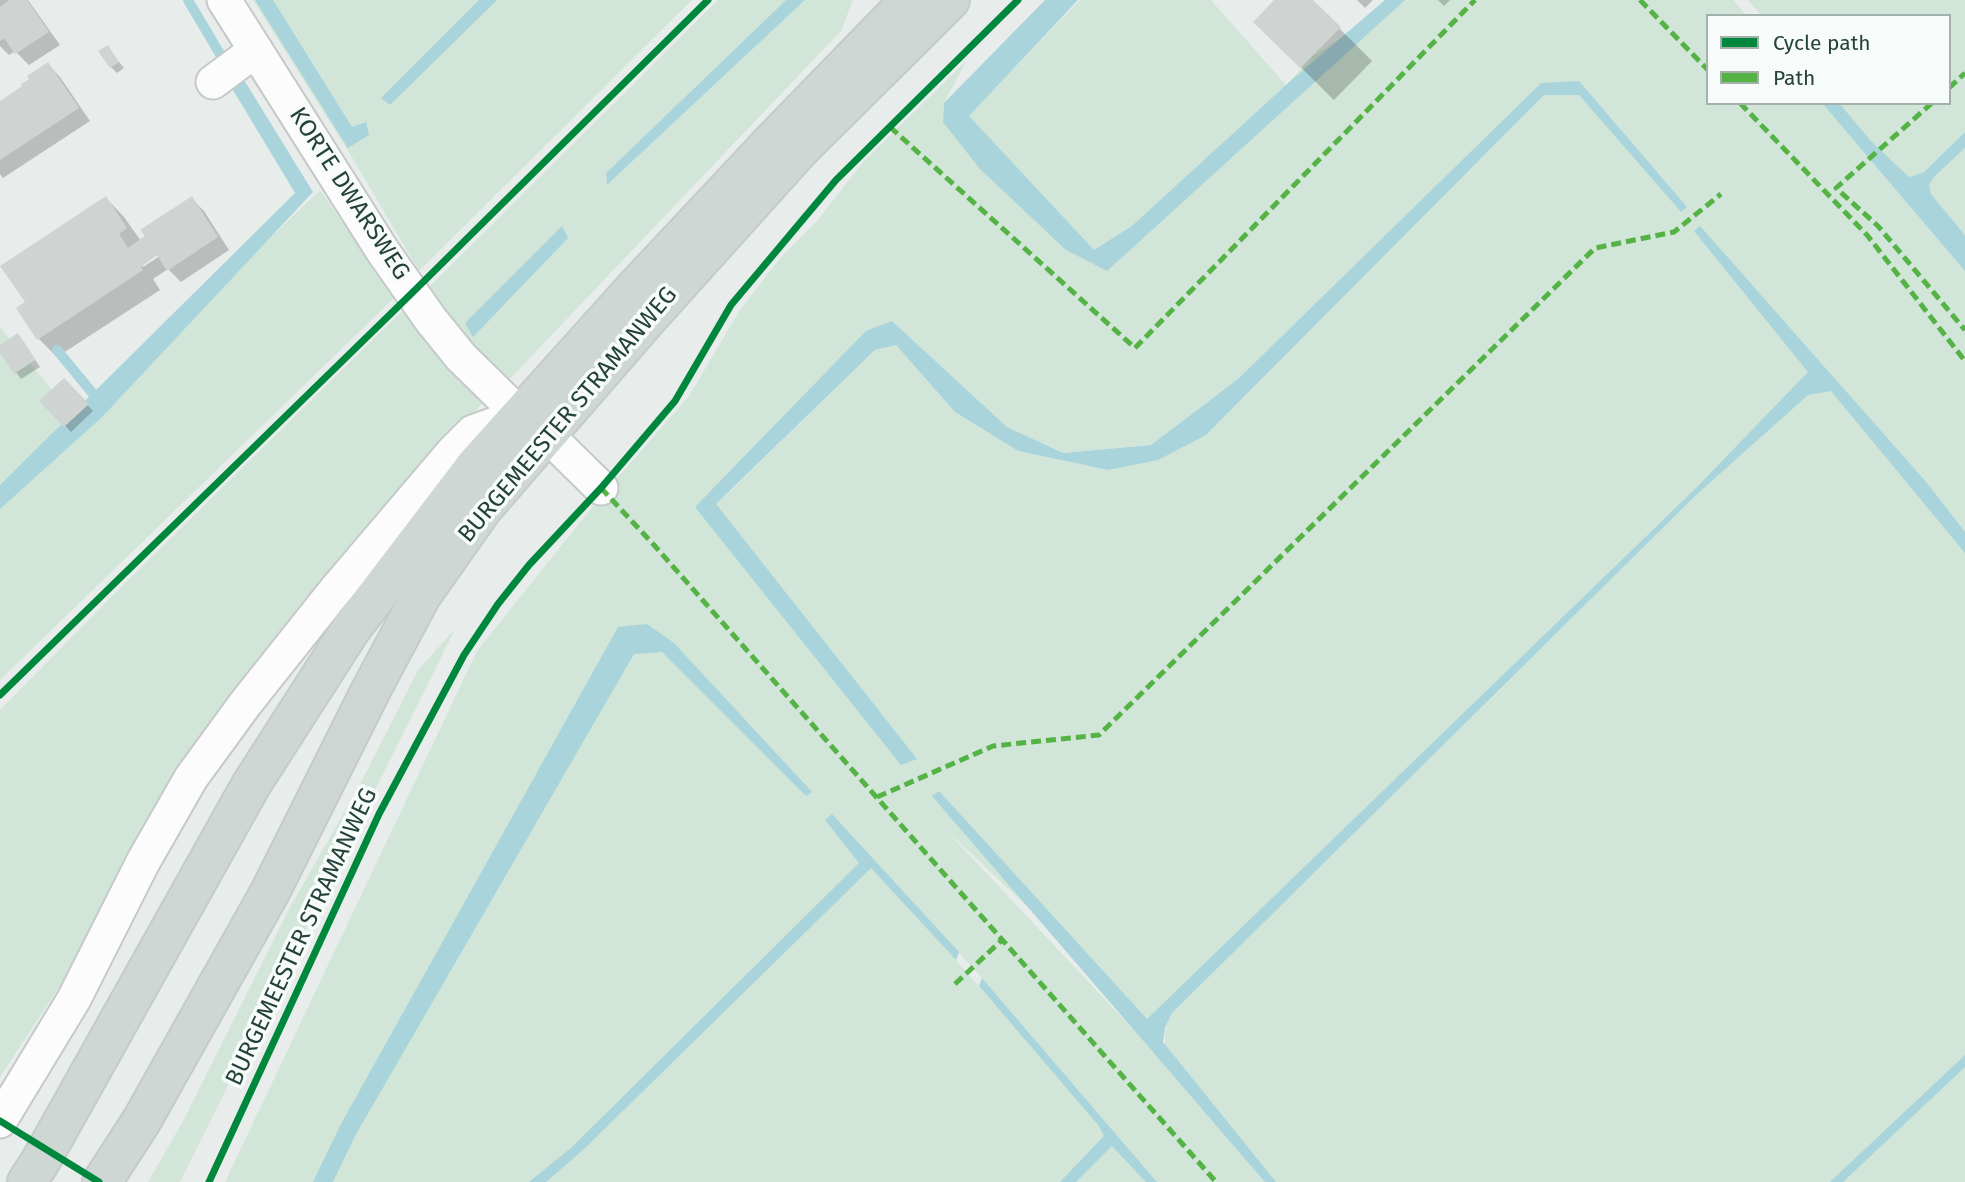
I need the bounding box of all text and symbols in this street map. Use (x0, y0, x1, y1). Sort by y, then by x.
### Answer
legend (1706, 14, 1951, 105)
text: Cycle path (1773, 30, 1871, 56)
text: Path (1773, 65, 1815, 91)
street label: KORTE DWARSWEG (283, 102, 415, 286)
street label: BURGEMEESTER STRAMANWEG (452, 281, 684, 549)
street label: BURGEMEESTER STRAMANWEG (220, 784, 384, 1090)

